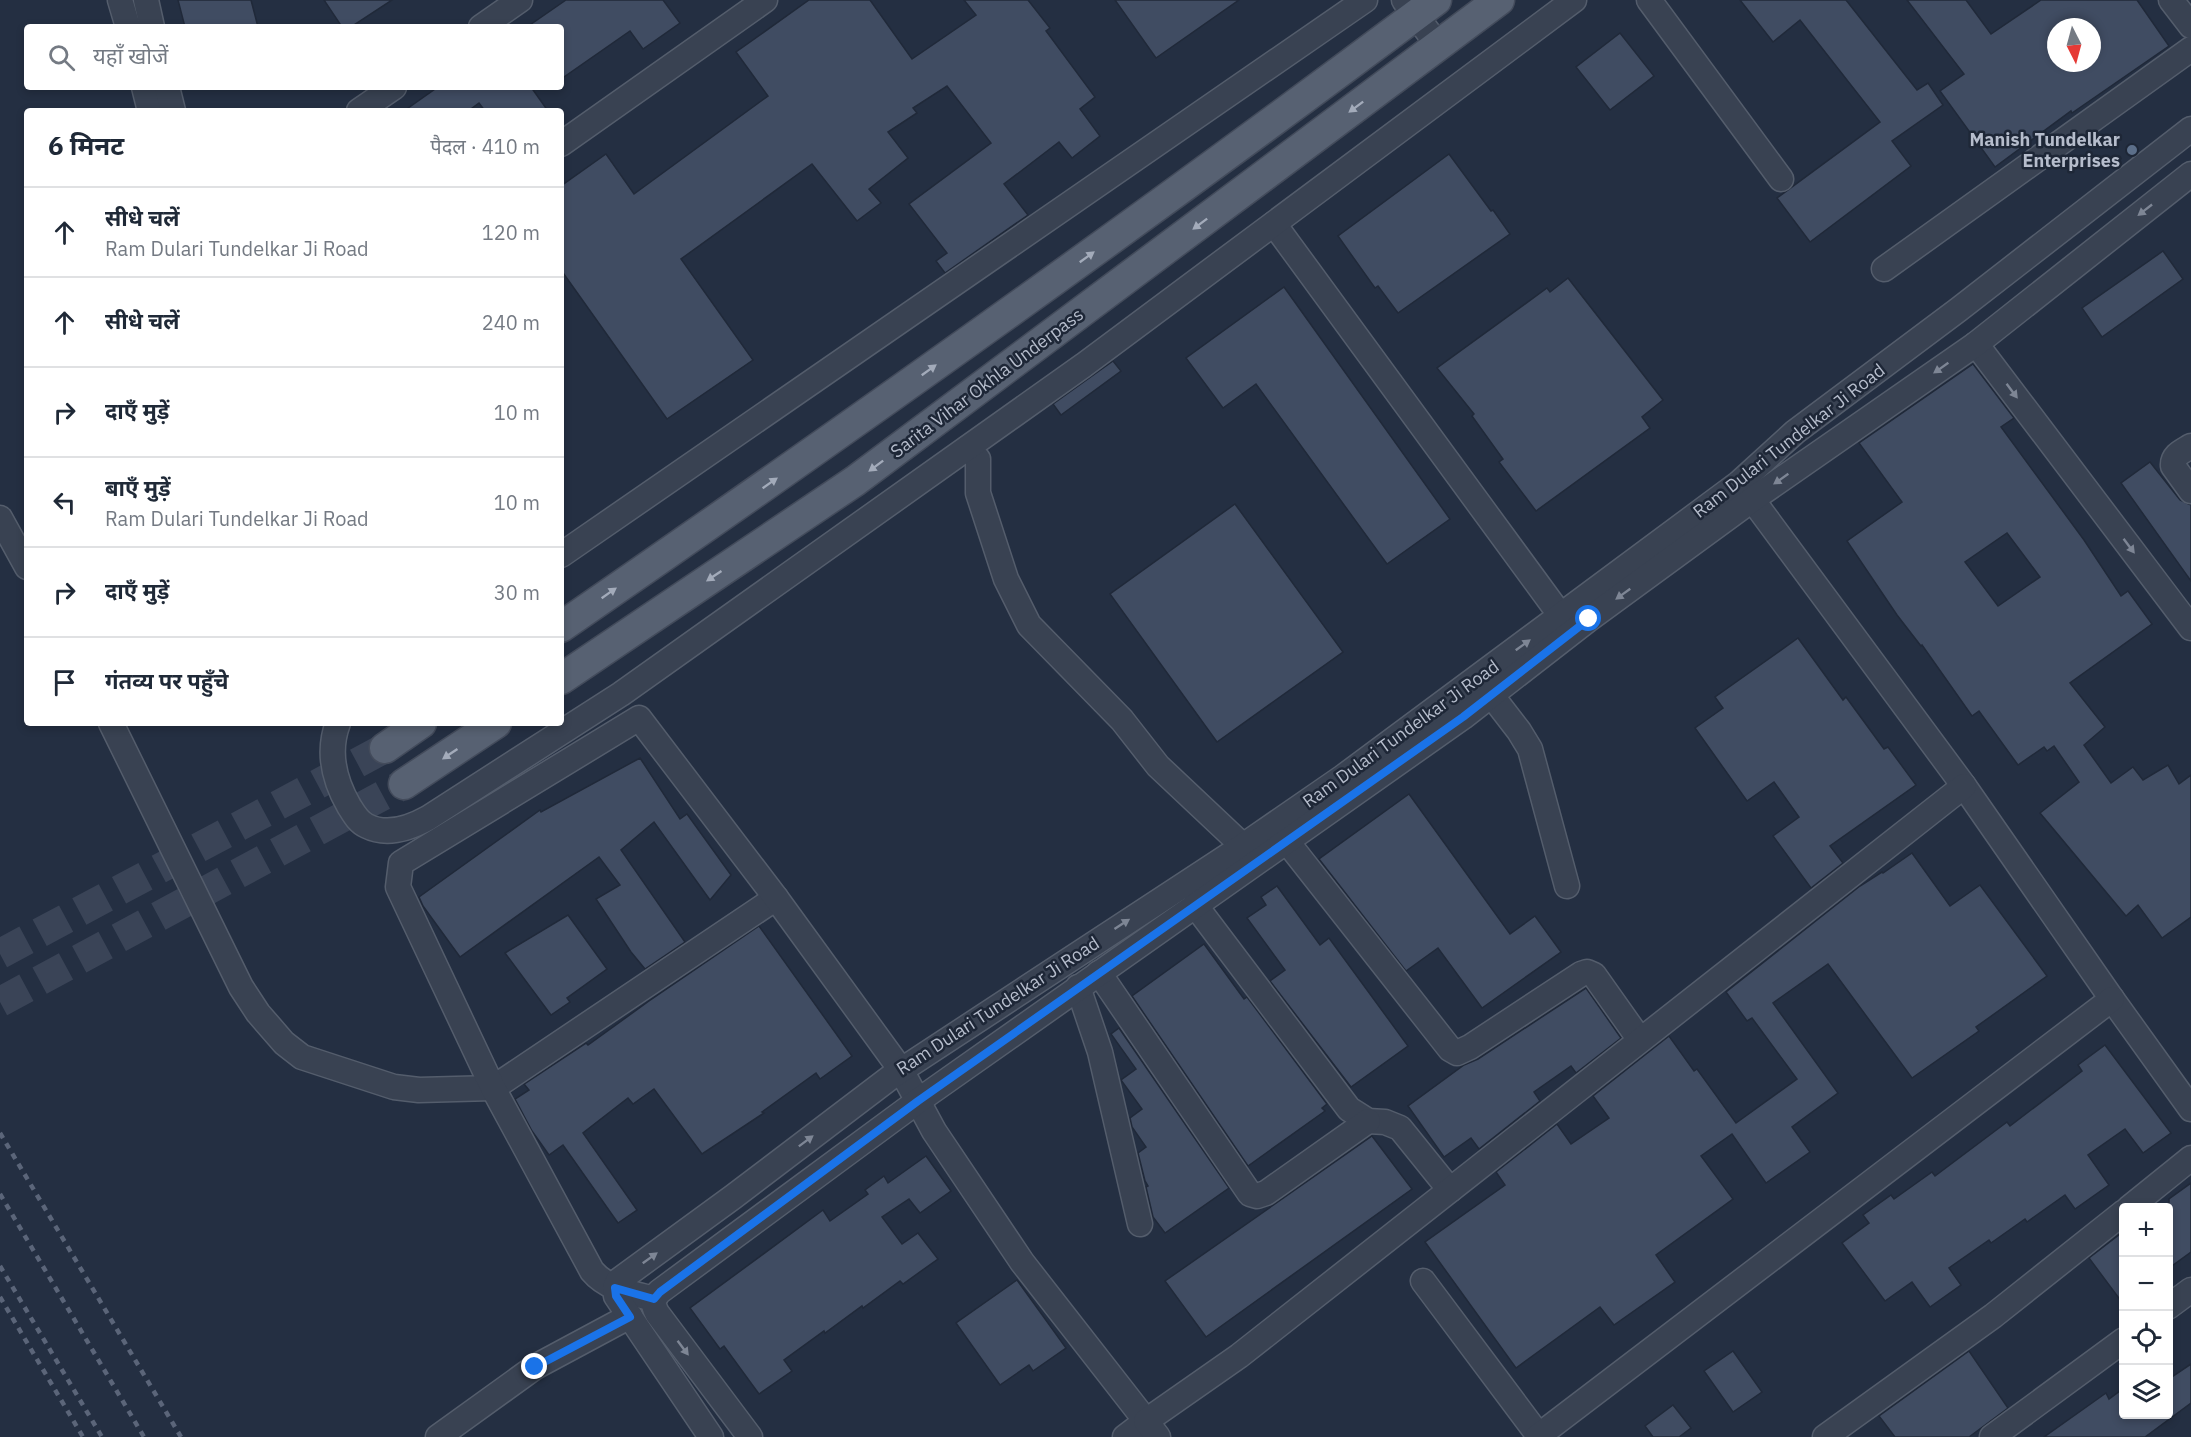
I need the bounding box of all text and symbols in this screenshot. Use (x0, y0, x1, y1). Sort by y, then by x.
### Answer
north arrow (2047, 18, 2101, 72)
search box (24, 24, 564, 90)
icon: search (45, 41, 78, 74)
text: यहाँ खोजें (93, 41, 168, 70)
one-way arrow (1348, 100, 1363, 112)
text: 6 मिनट (48, 128, 124, 162)
place label: Manish Tundelkar Enterprises (1970, 128, 2120, 172)
text: पैदल · 410 m (430, 133, 540, 160)
marker: Manish Tundelkar Enterprises (2125, 143, 2139, 157)
text: सीधे चलें (105, 203, 180, 232)
one-way arrow (2137, 204, 2153, 217)
icon: ahead (48, 216, 81, 249)
one-way arrow (1192, 217, 1207, 229)
text: 120 m (482, 219, 540, 246)
text: Ram Dulari Tundelkar Ji Road (105, 235, 369, 262)
one-way arrow (1080, 251, 1095, 263)
street label: Sarita Vihar Okhla Underpass (886, 303, 1088, 463)
icon: ahead (48, 306, 81, 339)
text: सीधे चलें (105, 306, 180, 335)
text: 240 m (482, 309, 540, 336)
street label: Ram Dulari Tundelkar Ji Road (1688, 358, 1889, 523)
one-way arrow (1934, 362, 1950, 374)
one-way arrow (920, 364, 936, 376)
one-way arrow (2005, 383, 2017, 398)
icon: right (48, 396, 81, 429)
text: दाएँ मुड़ें (105, 396, 169, 425)
text: 10 m (494, 399, 540, 426)
one-way arrow (868, 460, 883, 472)
text: बाएँ मुड़ें (105, 473, 171, 502)
one-way arrow (1773, 473, 1789, 484)
one-way arrow (762, 478, 778, 489)
icon: left (48, 486, 81, 519)
text: 10 m (494, 489, 540, 516)
text: Ram Dulari Tundelkar Ji Road (105, 505, 369, 532)
one-way arrow (2123, 539, 2135, 554)
one-way arrow (707, 570, 723, 582)
icon: right (48, 576, 81, 609)
text: दाएँ मुड़ें (105, 576, 169, 605)
text: 30 m (494, 579, 540, 606)
one-way arrow (601, 587, 617, 599)
one-way arrow (1616, 588, 1632, 600)
route start (1575, 605, 1601, 631)
one-way arrow (1516, 639, 1531, 651)
street label: Ram Dulari Tundelkar Ji Road (1298, 655, 1503, 813)
icon: arrive (48, 666, 81, 699)
text: गंतव्य पर पहुँचे (105, 666, 229, 695)
one-way arrow (442, 748, 458, 759)
one-way arrow (1114, 918, 1130, 930)
street label: Ram Dulari Tundelkar Ji Road (892, 931, 1104, 1080)
one-way arrow (798, 1135, 814, 1148)
map controls (2119, 1203, 2173, 1419)
button: + (2119, 1203, 2173, 1257)
one-way arrow (641, 1252, 657, 1264)
button: − (2119, 1257, 2173, 1311)
button: locate (2119, 1311, 2173, 1365)
one-way arrow (677, 1340, 690, 1356)
route end (521, 1353, 547, 1379)
button: layers (2119, 1365, 2173, 1419)

